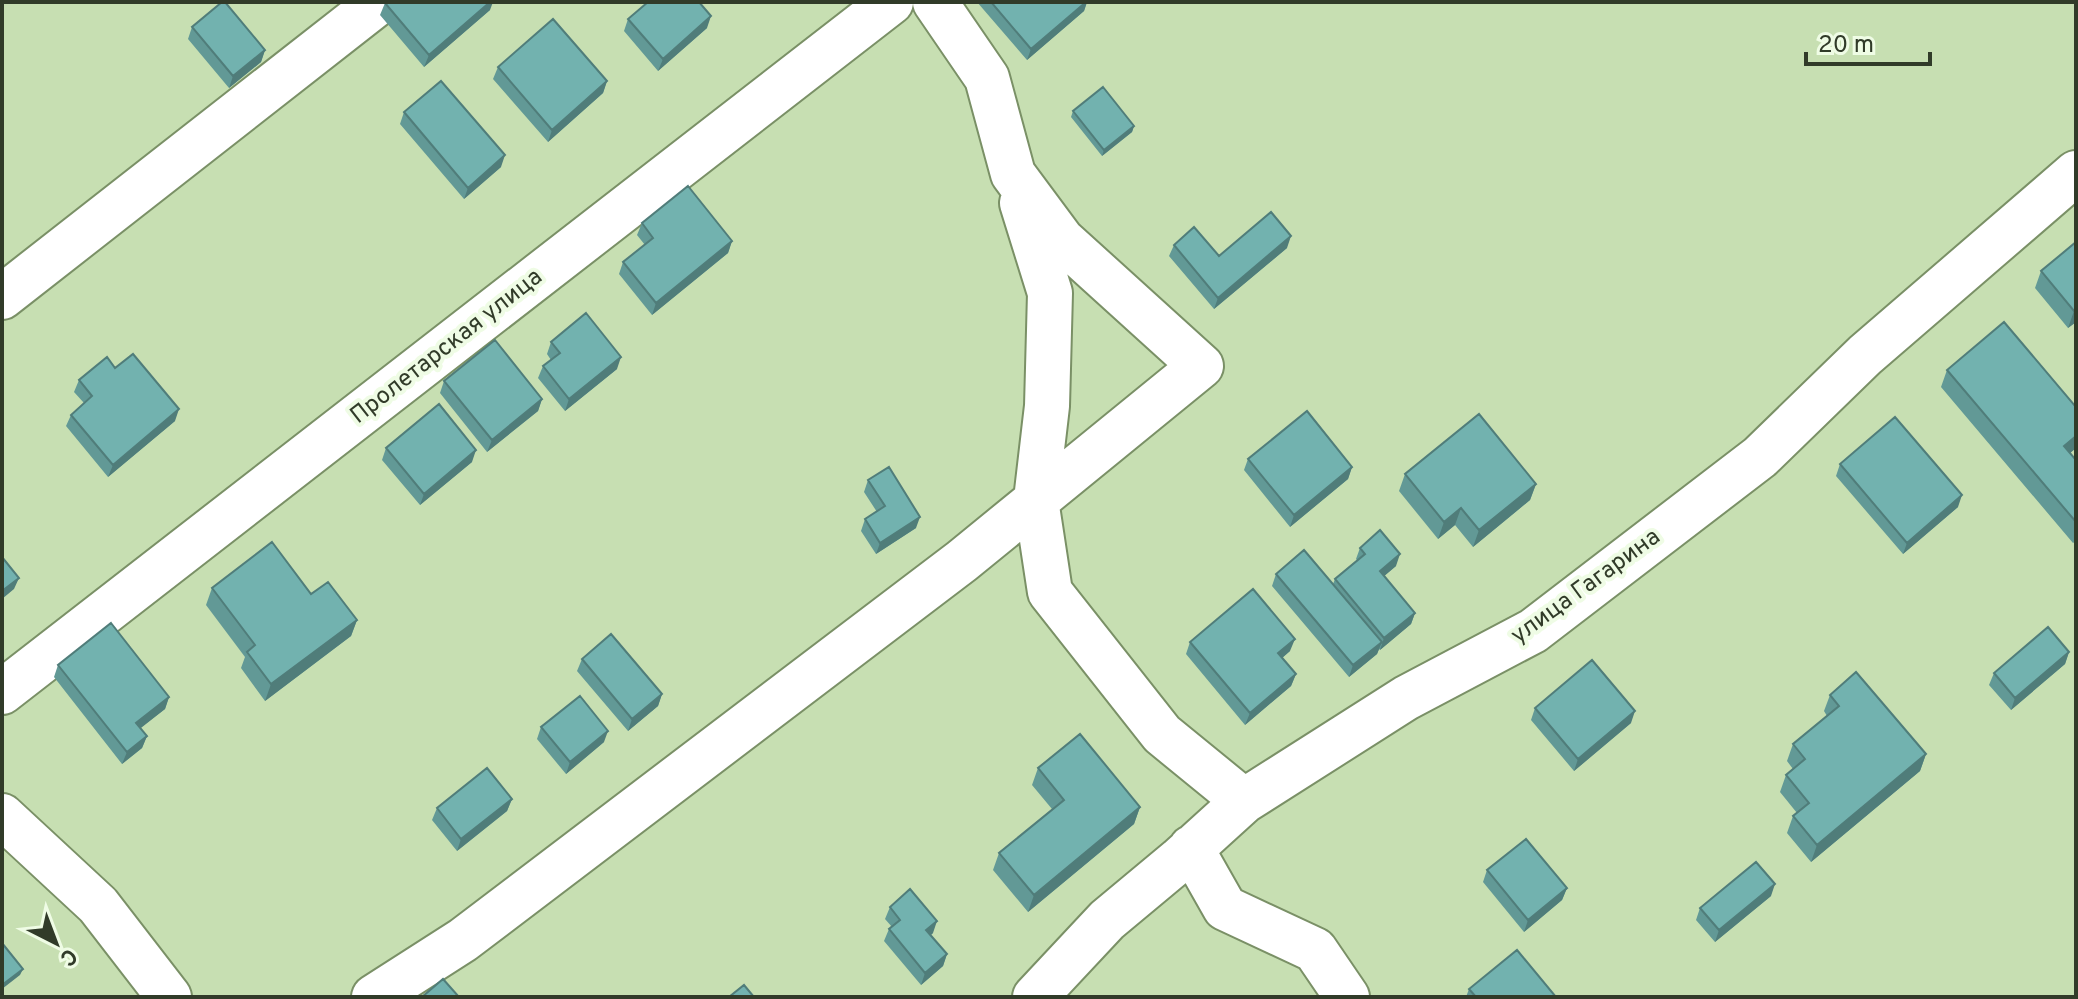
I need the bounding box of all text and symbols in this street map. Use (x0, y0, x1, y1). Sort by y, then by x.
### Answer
scale bar (1806, 16, 1930, 66)
text: 20 m (1818, 31, 1874, 61)
street label: Пролетарская улица (345, 263, 549, 431)
street label: улица Гагарина (1505, 523, 1667, 651)
north arrow (16, 903, 96, 983)
text: С (53, 941, 82, 971)

